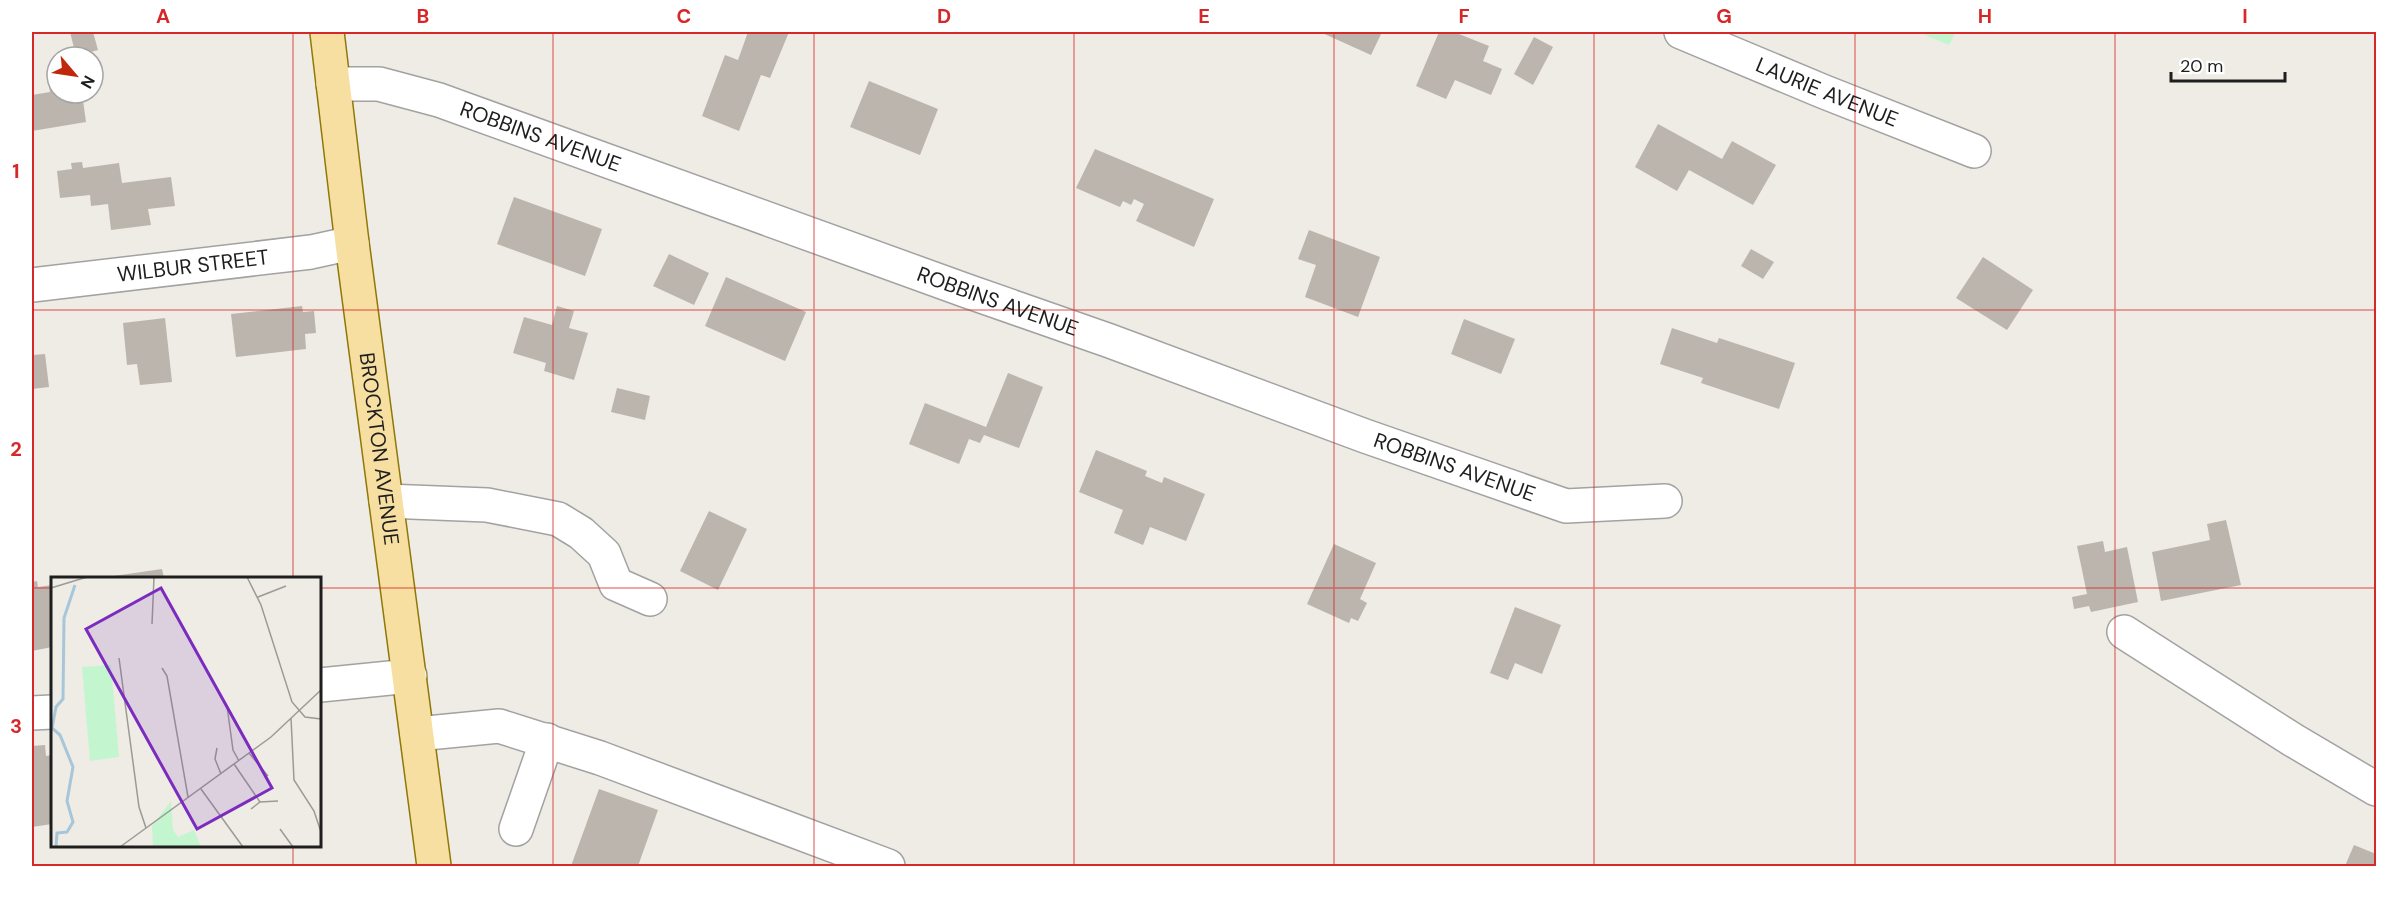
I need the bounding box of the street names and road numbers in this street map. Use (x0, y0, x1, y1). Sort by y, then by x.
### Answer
street label: LAURIE AVENUE (1752, 51, 1902, 134)
street label: ROBBINS AVENUE (456, 95, 625, 179)
street label: WILBUR STREET (116, 243, 270, 289)
street label: ROBBINS AVENUE (913, 260, 1082, 343)
street label: BROCKTON AVENUE (353, 351, 406, 547)
street label: ROBBINS AVENUE (1370, 426, 1539, 508)

